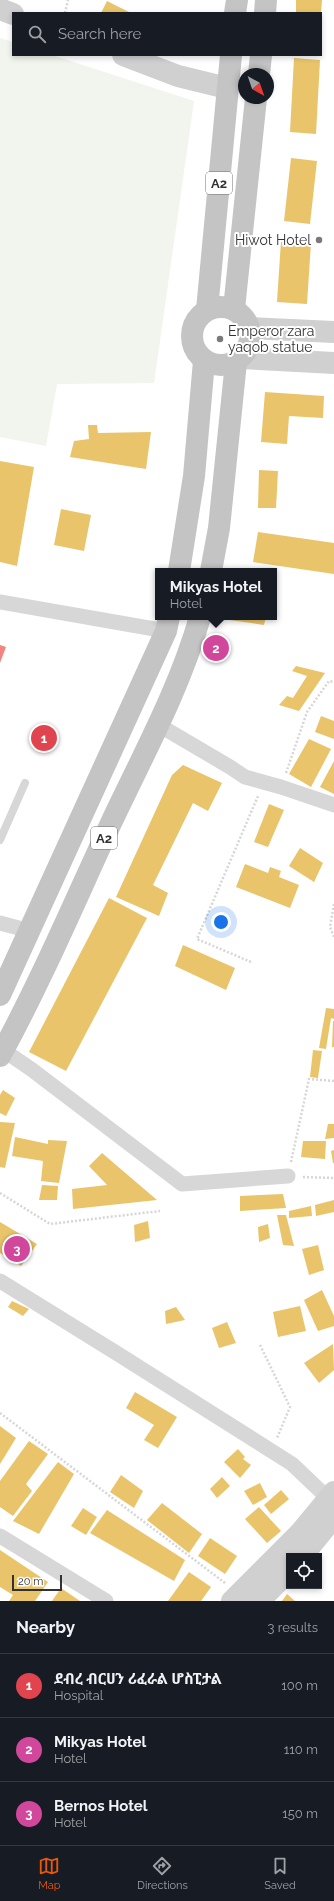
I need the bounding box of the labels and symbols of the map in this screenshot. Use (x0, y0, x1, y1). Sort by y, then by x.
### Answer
north arrow (238, 68, 274, 104)
road number: A2 (206, 172, 232, 194)
place label: Hiwot Hotel (235, 232, 311, 248)
marker: Hiwot Hotel (314, 235, 324, 245)
place label: Emperor zara yaqob statue (228, 323, 314, 355)
marker: Emperor zara yaqob statue (215, 334, 225, 344)
pin: 2 (203, 633, 229, 663)
pin: 1 (31, 723, 57, 753)
road number: A2 (91, 827, 117, 849)
your location (211, 912, 231, 932)
pin: 3 (4, 1234, 30, 1264)
scale bar (12, 1573, 62, 1592)

